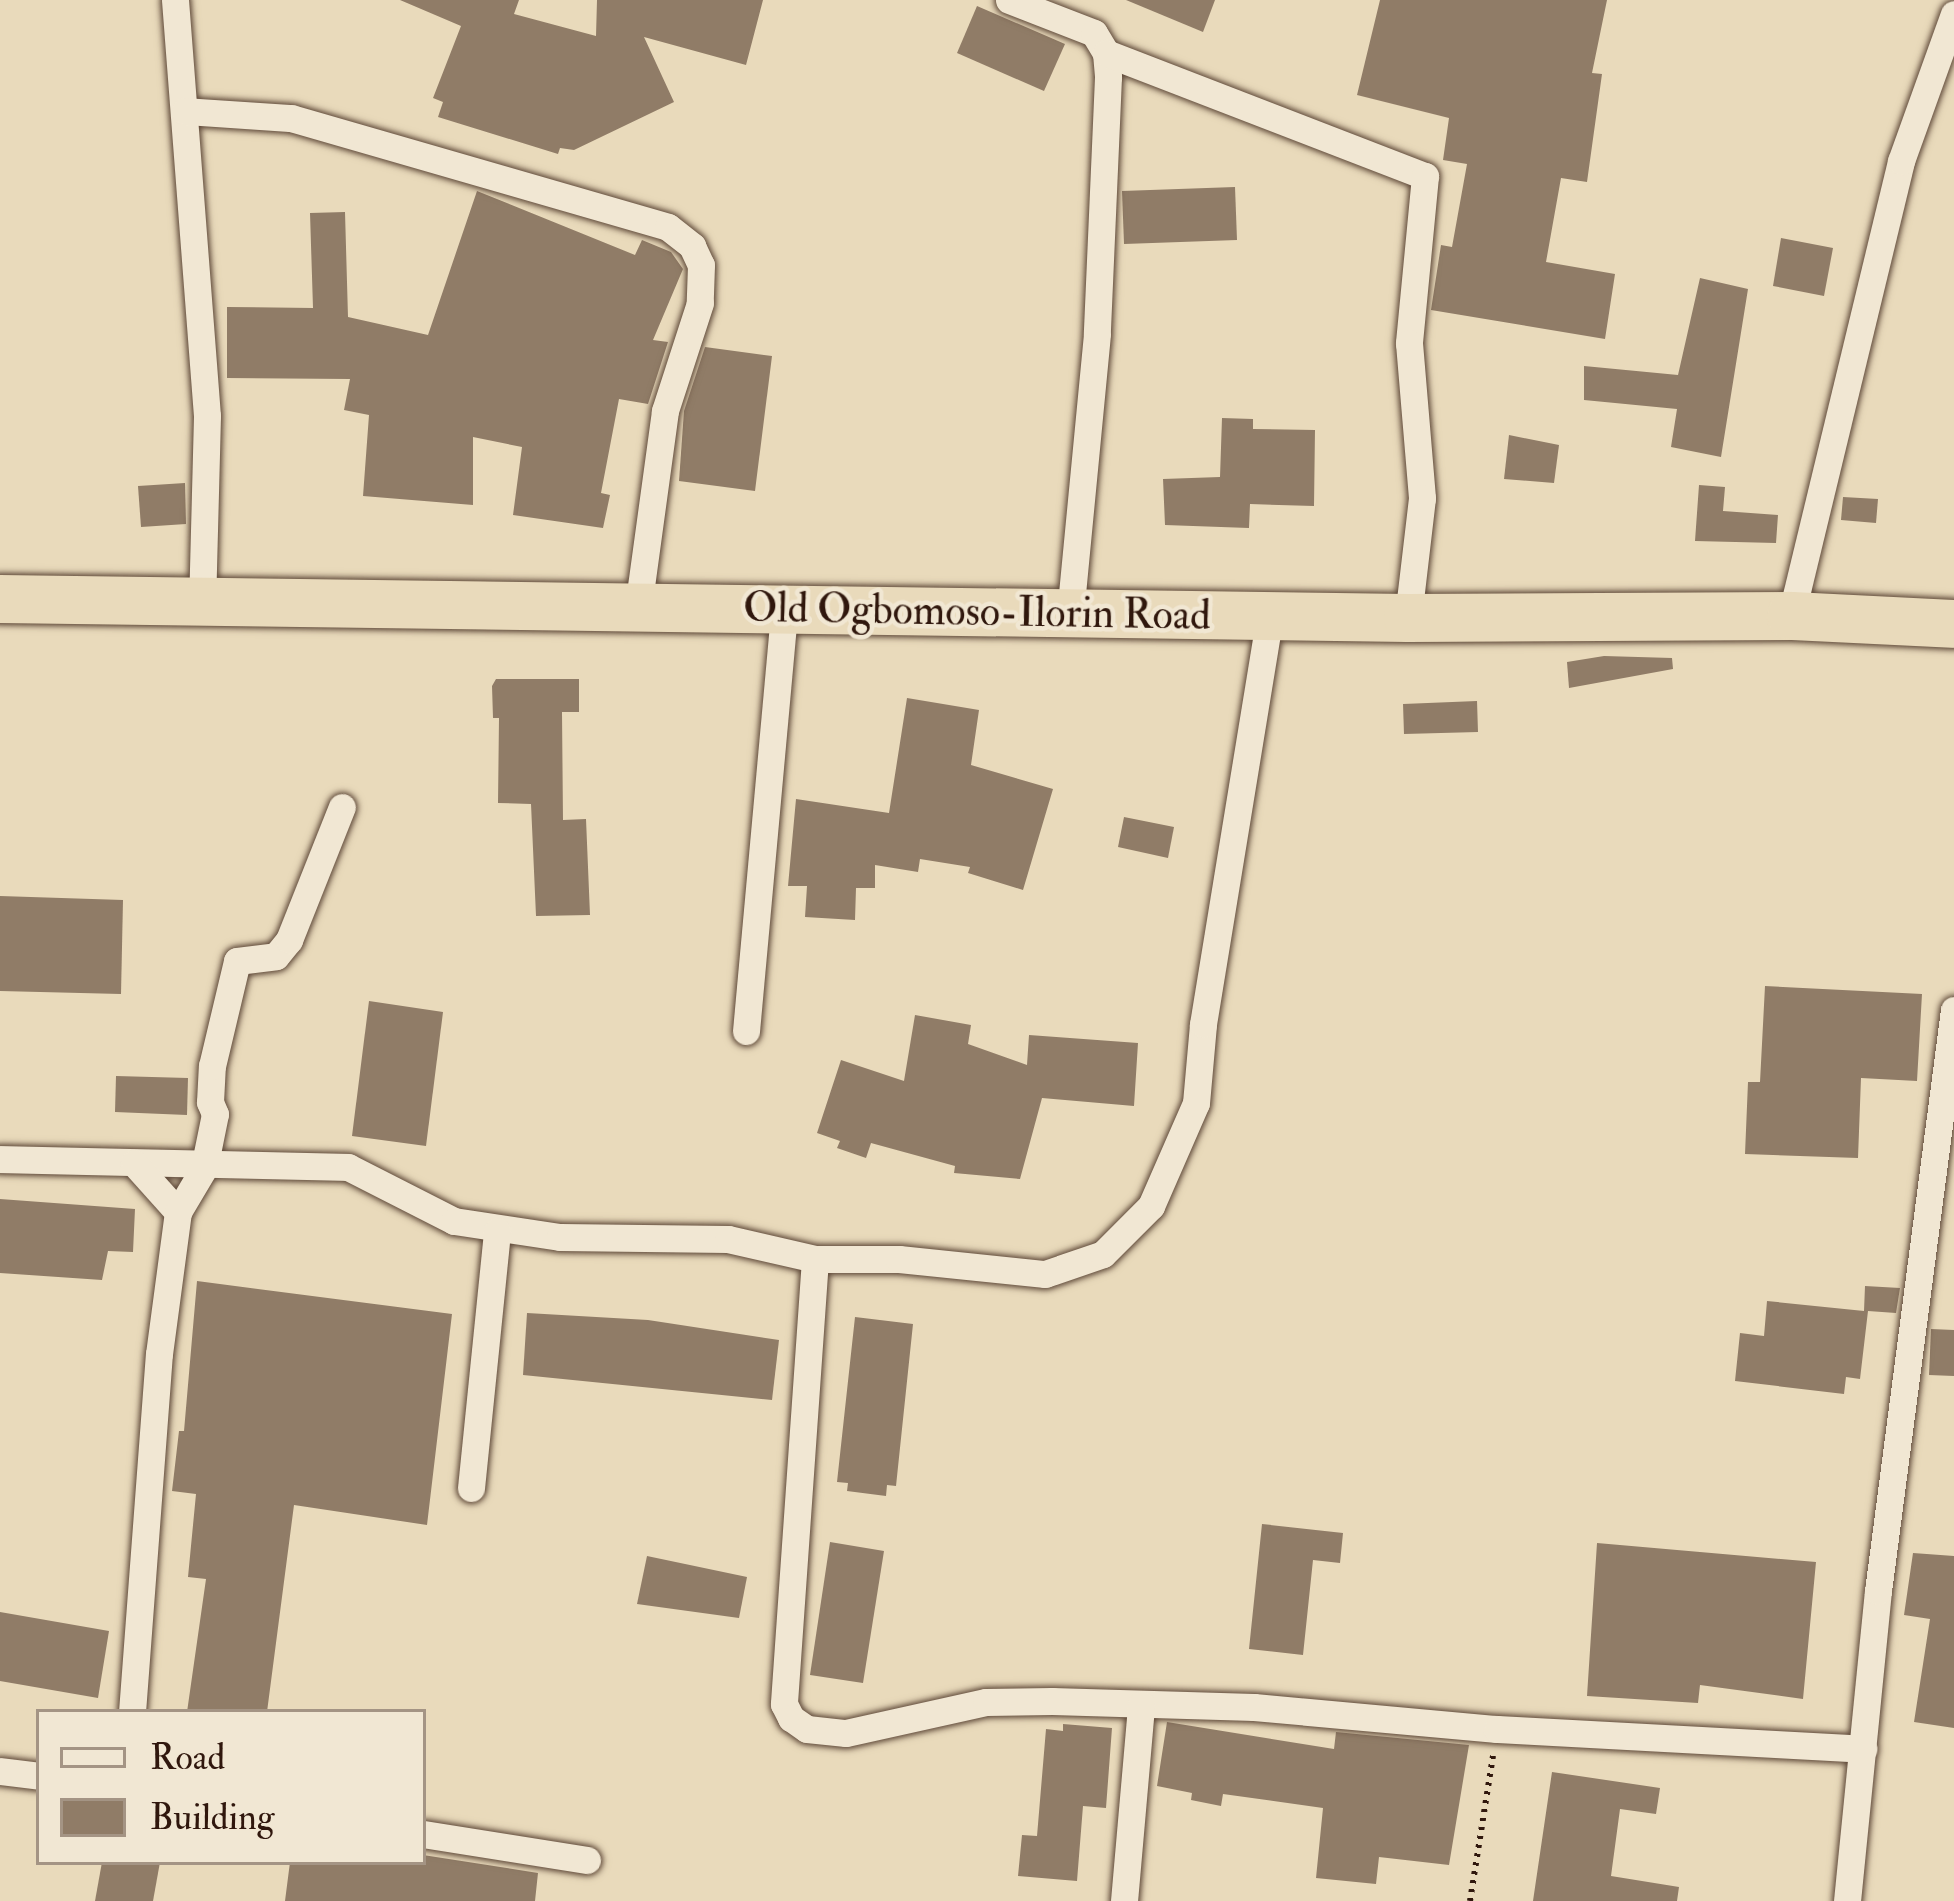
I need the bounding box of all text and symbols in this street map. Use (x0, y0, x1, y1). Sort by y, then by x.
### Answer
street label: Old Ogbomoso-Ilorin Road (743, 583, 1211, 641)
legend (36, 1709, 426, 1865)
text: Road (150, 1735, 225, 1780)
text: Building (150, 1795, 274, 1840)

